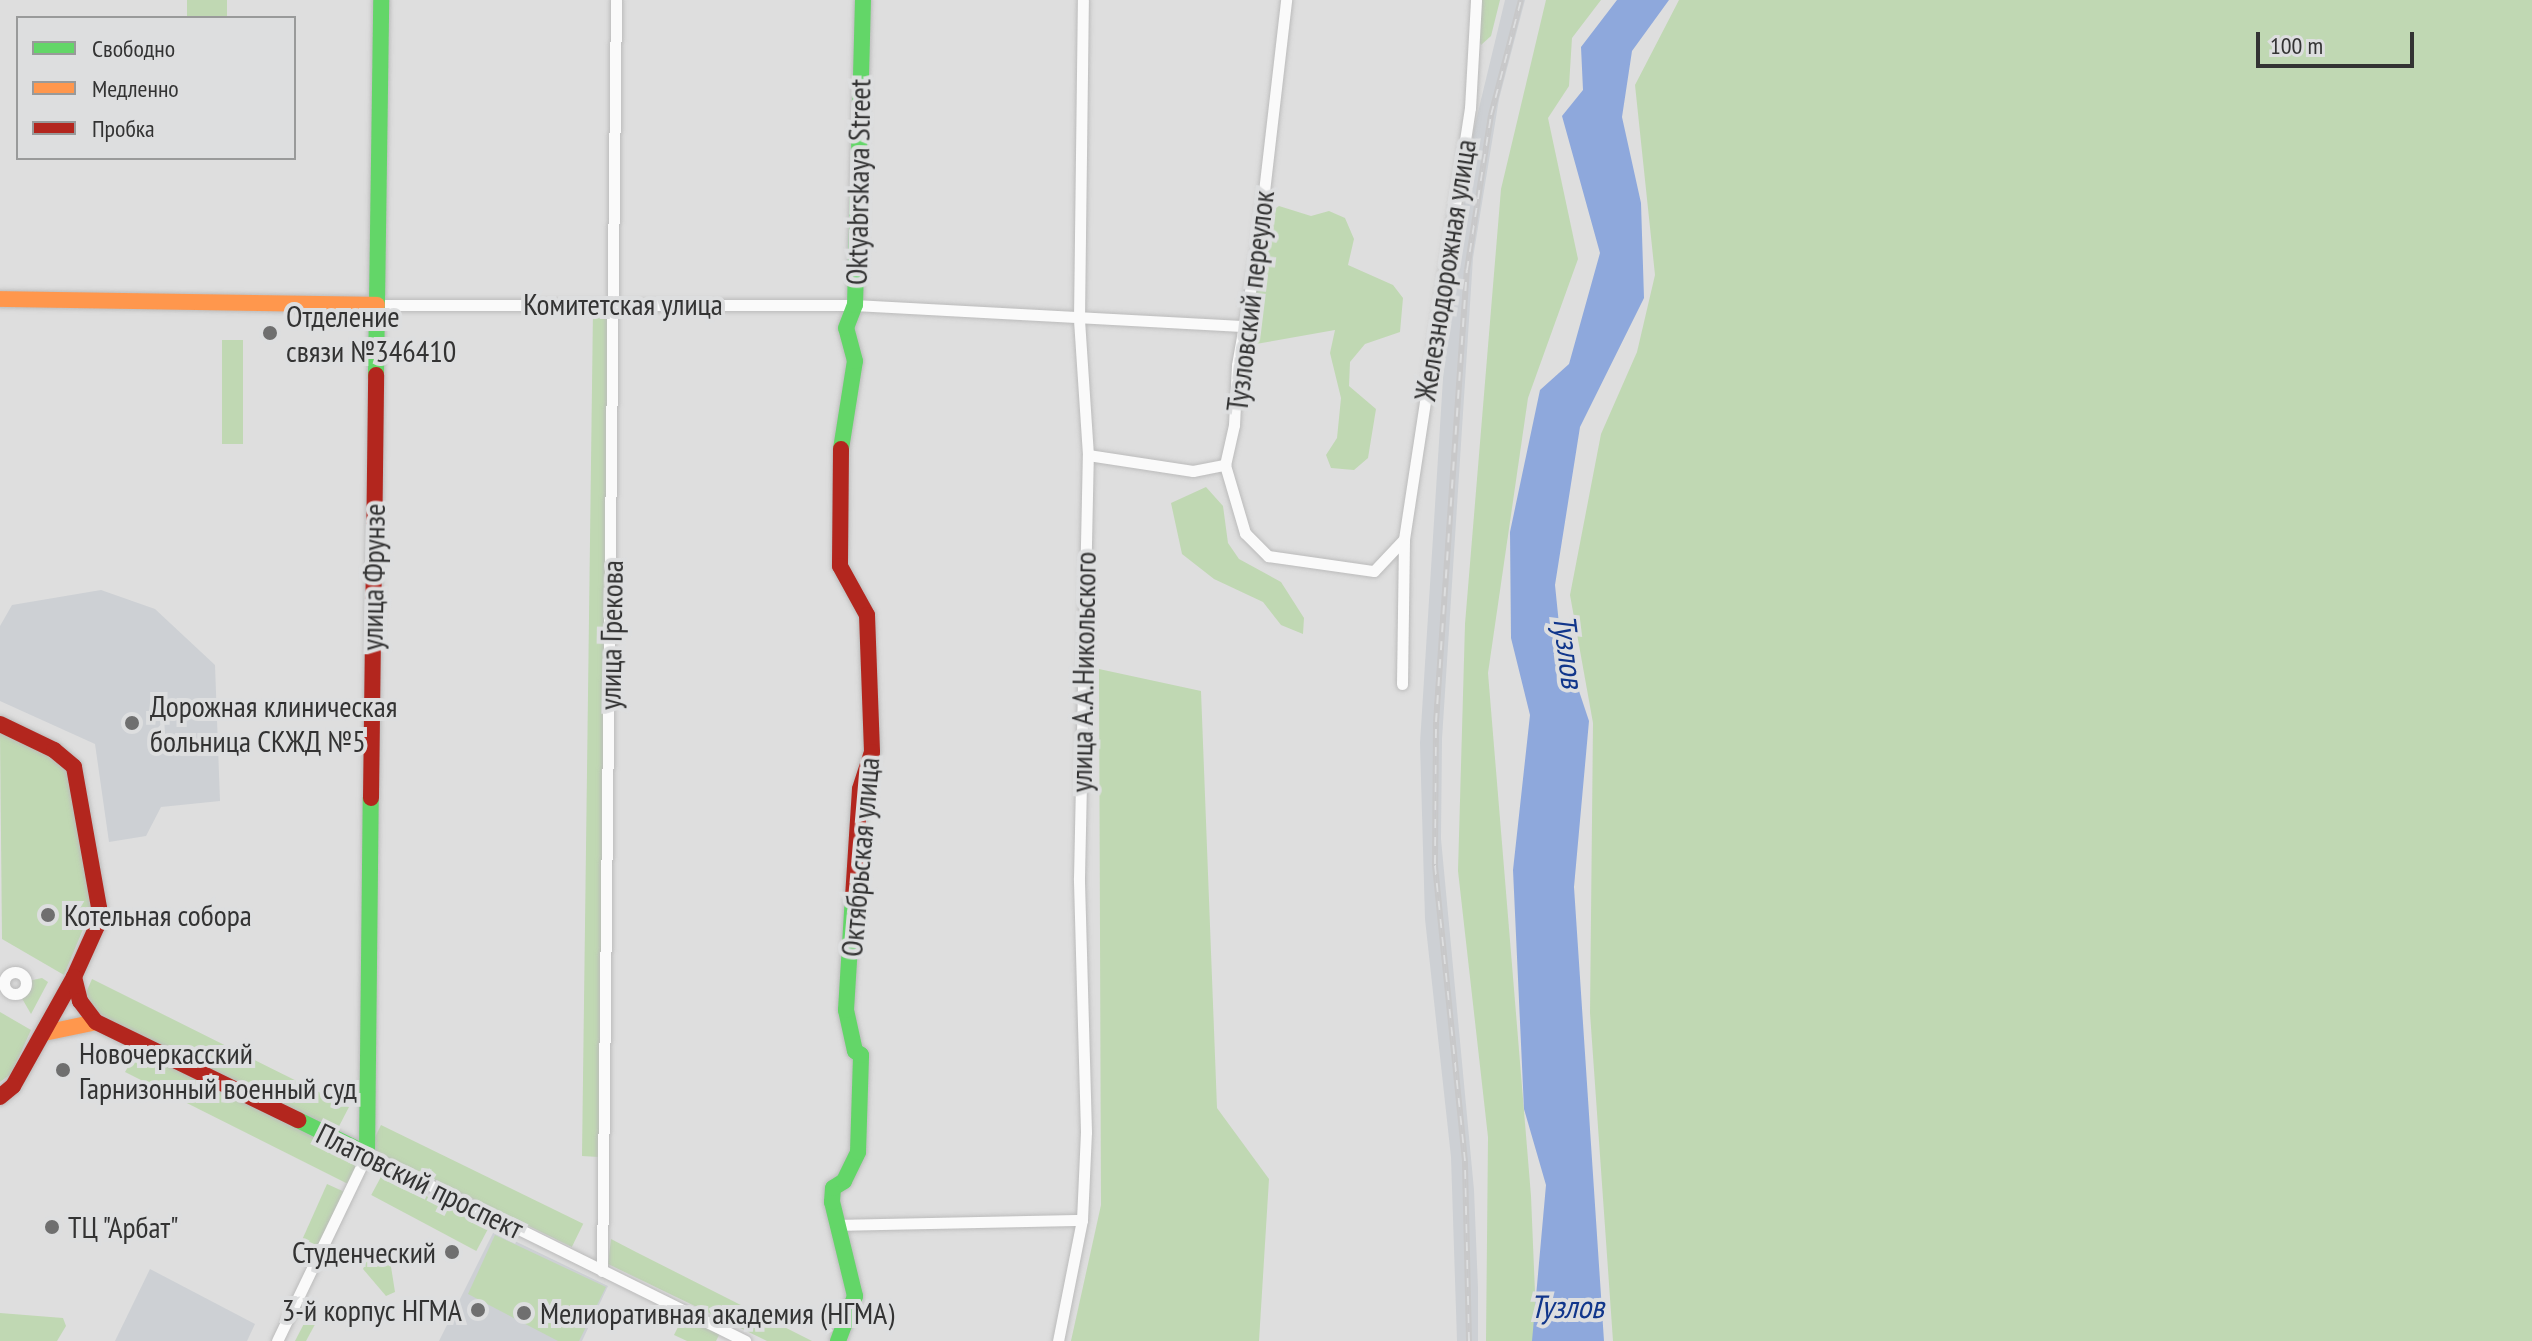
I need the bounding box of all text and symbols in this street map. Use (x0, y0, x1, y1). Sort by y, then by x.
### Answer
legend (16, 16, 296, 160)
scale bar (2260, 16, 2418, 66)
text: 100 m (2270, 30, 2323, 61)
text: Свободно (92, 33, 175, 64)
text: Медленно (92, 73, 179, 104)
street label: Oktyabrskaya Street (838, 79, 878, 285)
text: Пробка (92, 113, 155, 144)
street label: Железнодорожная улица (1407, 137, 1483, 403)
street label: Тузловский переулок (1219, 188, 1281, 414)
street label: Комитетская улица (523, 286, 723, 322)
place label: Отделение связи №346410 (286, 298, 456, 368)
marker: Отделение связи №346410 (261, 324, 279, 342)
street label: улица Фрунзе (354, 503, 392, 651)
street label: улица А.А.Никольского (1063, 551, 1103, 793)
street label: улица Грекова (592, 560, 630, 710)
water label: Тузлов (1545, 612, 1593, 690)
place label: Дорожная клиническая больница СКЖД №5 (150, 688, 397, 758)
marker: Дорожная клиническая больница СКЖД №5 (121, 712, 143, 734)
street label: Октябрьская улица (833, 756, 887, 958)
place label: Котельная собора (64, 897, 252, 933)
marker: Котельная собора (39, 906, 57, 924)
place label: Новочеркасский Гарнизонный военный суд (79, 1035, 357, 1106)
marker: Новочеркасский Гарнизонный военный суд (54, 1061, 72, 1079)
street label: Платовский проспект (311, 1115, 529, 1247)
place label: ТЦ "Арбат" (68, 1209, 180, 1245)
marker: ТЦ "Арбат" (43, 1218, 61, 1236)
place label: Студенческий (292, 1234, 436, 1270)
marker: Студенческий (443, 1243, 461, 1261)
water label: Тузлов (1530, 1287, 1604, 1325)
place label: 3-й корпус НГМА (282, 1292, 462, 1328)
place label: Мелиоративная академия (НГМА) (540, 1295, 894, 1331)
marker: 3-й корпус НГМА (469, 1301, 487, 1319)
marker: Мелиоративная академия (НГМА) (515, 1304, 533, 1322)

